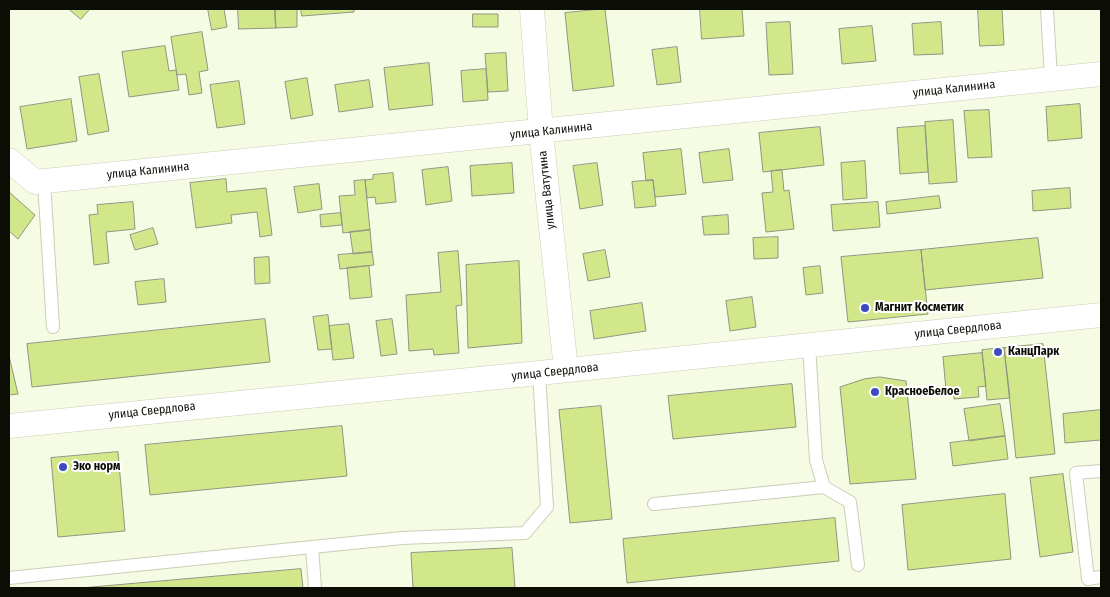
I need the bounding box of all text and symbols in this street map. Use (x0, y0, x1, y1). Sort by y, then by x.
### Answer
street label: улица Калинина (912, 78, 996, 100)
street label: улица Калинина (509, 120, 593, 142)
street label: улица Ватутина (536, 150, 558, 230)
street label: улица Калинина (106, 160, 190, 182)
place label: Магнит Косметик (875, 301, 964, 315)
marker: Магнит Косметик (859, 302, 871, 314)
street label: улица Свердлова (914, 318, 1002, 342)
place label: КанцПарк (1008, 345, 1059, 359)
marker: КанцПарк (992, 346, 1004, 358)
street label: улица Свердлова (511, 360, 599, 384)
place label: КрасноеБелое (885, 385, 959, 399)
marker: КрасноеБелое (869, 386, 881, 398)
street label: улица Свердлова (108, 399, 196, 423)
place label: Эко норм (73, 460, 120, 474)
marker: Эко норм (57, 461, 69, 473)

